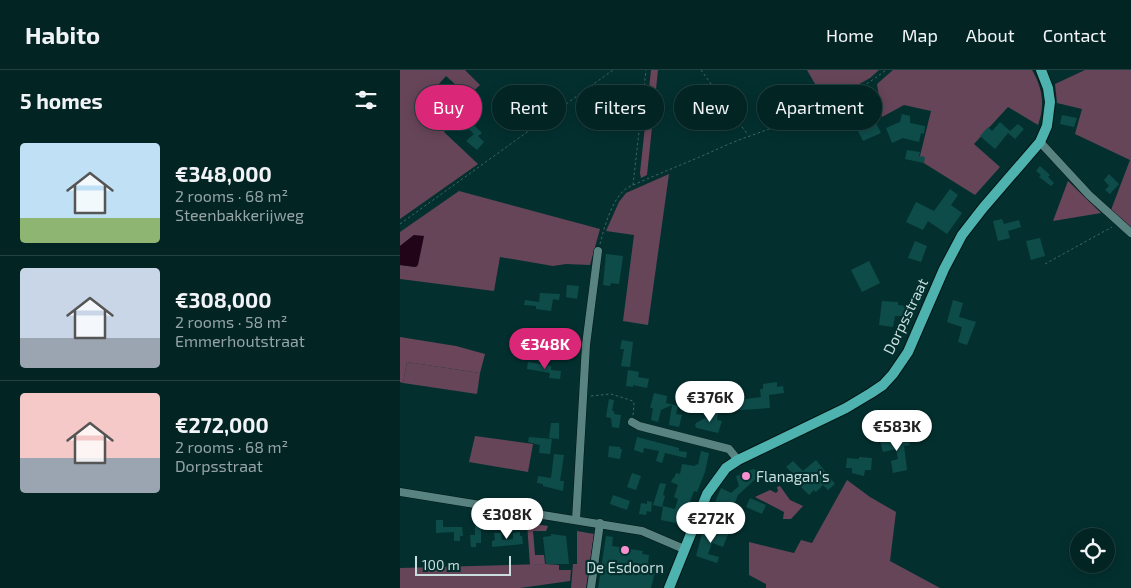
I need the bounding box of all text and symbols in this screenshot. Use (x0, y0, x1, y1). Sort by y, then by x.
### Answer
text: Habito (25, 20, 100, 49)
text: Home (826, 24, 874, 46)
text: Map (902, 24, 938, 46)
text: About (966, 24, 1015, 46)
text: Contact (1043, 24, 1106, 46)
chip: Buy (415, 85, 482, 130)
chip: Rent (492, 85, 566, 130)
chip: Filters (576, 85, 664, 130)
chip: New (674, 85, 747, 130)
chip: Apartment (757, 85, 882, 130)
icon: filters (352, 86, 380, 114)
text: 5 homes (20, 88, 103, 113)
text: €348,000 (175, 161, 272, 186)
icon: home (60, 163, 120, 223)
text: 2 rooms · 68 m² (175, 186, 288, 205)
text: Steenbakkerijweg (175, 205, 304, 224)
street label: Dorpsstraat (879, 275, 931, 357)
text: €308,000 (175, 287, 272, 312)
icon: home (60, 288, 120, 348)
text: 2 rooms · 58 m² (175, 312, 288, 331)
pin: €348K (510, 328, 580, 370)
text: Emmerhoutstraat (175, 331, 305, 350)
text: €348K (520, 334, 570, 353)
pin: €376K (675, 380, 745, 423)
text: €376K (686, 387, 734, 406)
pin: €583K (862, 410, 932, 452)
text: €272,000 (175, 412, 269, 437)
icon: home (60, 413, 120, 473)
text: €583K (873, 416, 921, 435)
text: 2 rooms · 68 m² (175, 437, 288, 456)
text: Dorpsstraat (175, 456, 263, 475)
place label: Flanagan's (756, 467, 830, 485)
marker: Flanagan's (740, 470, 752, 482)
pin: €308K (472, 498, 542, 540)
pin: €272K (676, 502, 746, 544)
text: €308K (482, 504, 532, 523)
text: €272K (687, 508, 735, 527)
map controls (1070, 528, 1115, 573)
button: locate (1070, 528, 1115, 573)
marker: De Esdoorn (619, 544, 631, 556)
scale bar (415, 553, 511, 576)
text: 100 m (422, 556, 460, 573)
place label: De Esdoorn (586, 558, 664, 576)

